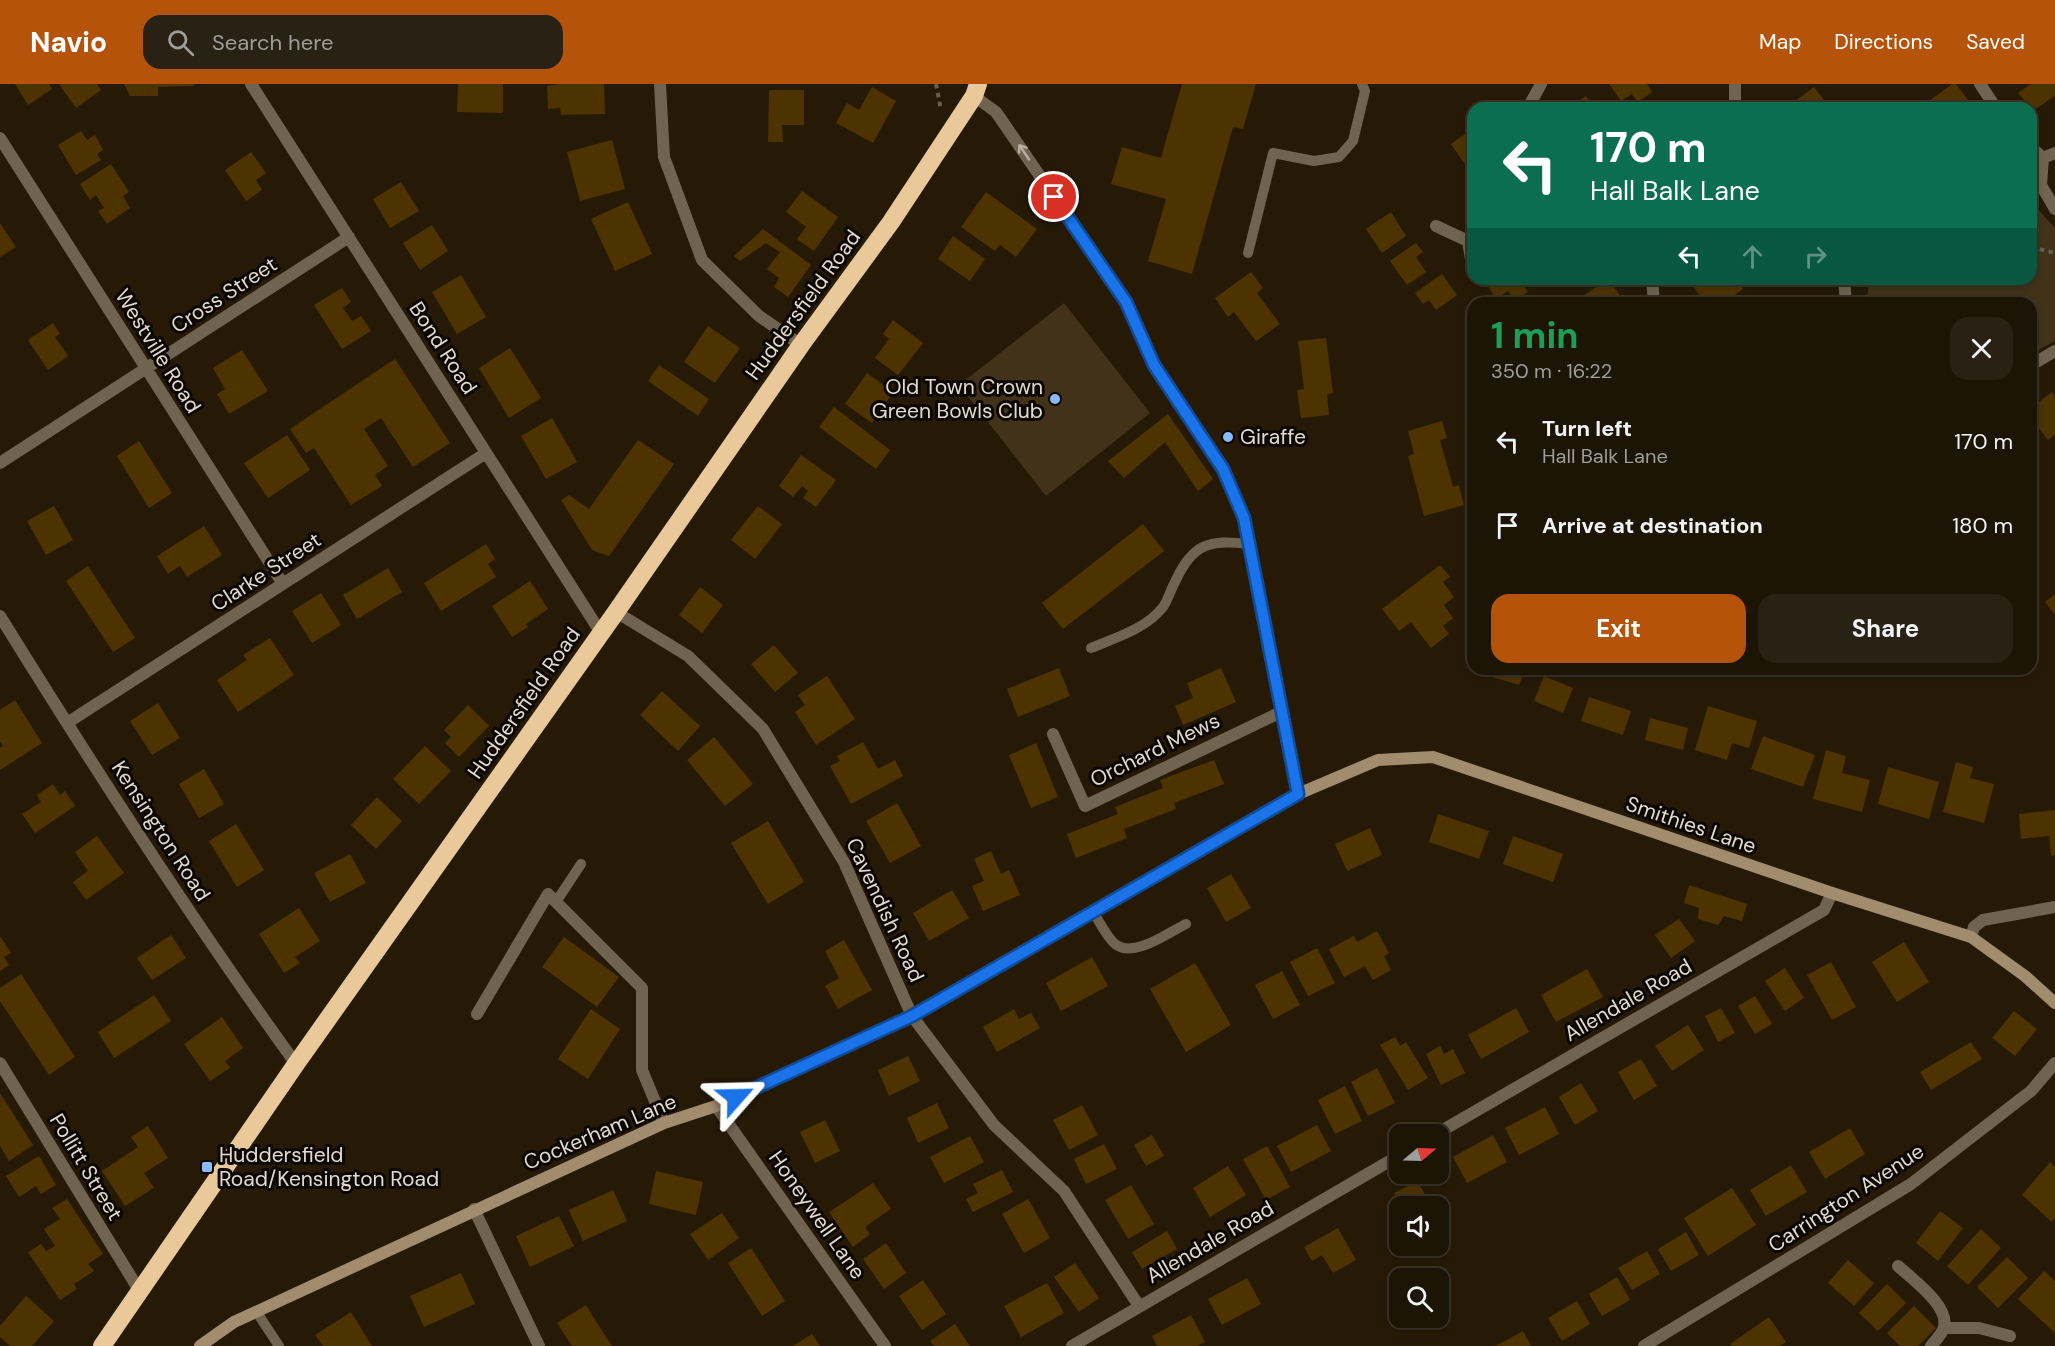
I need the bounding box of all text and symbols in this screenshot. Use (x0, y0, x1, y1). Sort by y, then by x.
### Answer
search box (143, 15, 563, 69)
text: Navio (30, 24, 107, 61)
icon: search (164, 26, 197, 59)
text: Search here (212, 28, 333, 57)
text: Map (1759, 28, 1801, 56)
text: Directions (1834, 28, 1933, 56)
text: Saved (1966, 28, 2025, 56)
text: 170 m (1590, 120, 1707, 175)
icon: left (1491, 126, 1569, 204)
one-way arrow (1018, 145, 1030, 161)
pin (1028, 171, 1079, 222)
text: Hall Balk Lane (1590, 173, 1760, 208)
icon: arrive (1037, 180, 1070, 213)
street label: Huddersfield Road (739, 224, 867, 386)
icon: left (1673, 240, 1706, 273)
icon: ahead (1736, 240, 1769, 273)
icon: right (1799, 240, 1832, 273)
street label: Cross Street (166, 250, 282, 340)
street label: Westville Road (109, 284, 207, 418)
street label: Bond Road (403, 296, 483, 400)
text: 1 min (1491, 312, 1579, 359)
button: close (1950, 317, 2013, 380)
text: 350 m · 16:22 (1491, 358, 1612, 384)
place label: Old Town Crown Green Bowls Club (872, 373, 1043, 425)
marker: Old Town Crown Green Bowls Club (1048, 392, 1062, 406)
text: Turn left (1542, 414, 1632, 443)
place label: Giraffe (1240, 423, 1306, 451)
icon: left (1491, 425, 1524, 458)
text: 170 m (1954, 427, 2013, 456)
marker: Giraffe (1221, 430, 1235, 444)
text: Hall Balk Lane (1542, 443, 1668, 469)
icon: arrive (1491, 509, 1524, 542)
text: Arrive at destination (1542, 511, 1763, 540)
text: 180 m (1952, 511, 2013, 540)
street label: Clarke Street (206, 526, 326, 618)
button: Exit (1491, 594, 1746, 663)
button: Share (1758, 594, 2013, 663)
street label: Huddersfield Road (461, 622, 587, 784)
street label: Orchard Mews (1085, 707, 1225, 793)
street label: Kensington Road (105, 756, 217, 906)
street label: Smithies Lane (1622, 790, 1760, 860)
street label: Cavendish Road (839, 833, 931, 987)
street label: Allendale Road (1559, 952, 1697, 1048)
position arrow (704, 1065, 768, 1129)
street label: Cockerham Lane (519, 1087, 681, 1177)
street label: Pollitt Street (43, 1108, 129, 1226)
north arrow (1389, 1124, 1449, 1184)
map controls (1389, 1124, 1449, 1328)
street label: Carrington Avenue (1763, 1137, 1929, 1259)
place label: Huddersfield Road/Kensington Road (219, 1141, 439, 1193)
street label: Honeywell Lane (762, 1145, 872, 1285)
marker: Huddersfield Road/Kensington Road (200, 1160, 214, 1174)
street label: Allendale Road (1141, 1194, 1279, 1290)
button: sound (1389, 1196, 1449, 1256)
button: search (1389, 1268, 1449, 1328)

